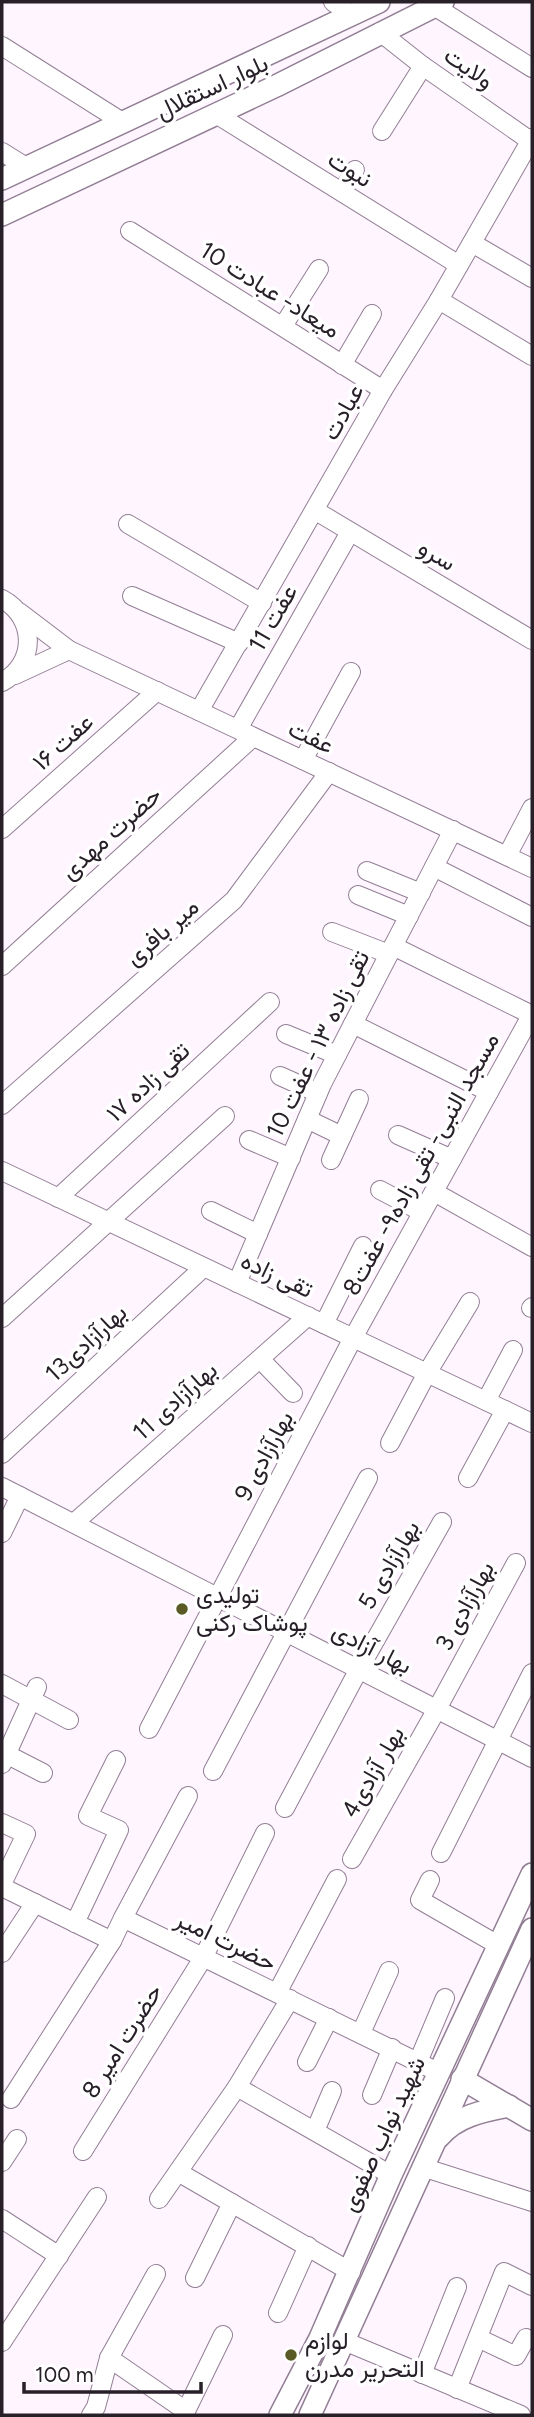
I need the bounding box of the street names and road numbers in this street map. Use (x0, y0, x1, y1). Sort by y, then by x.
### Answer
street label: ولایت (438, 40, 500, 96)
street label: بلوار استقلال (151, 48, 273, 126)
street label: نبوت (322, 144, 378, 194)
street label: میعاد- عبادت 10 (195, 235, 346, 344)
street label: عبادت (315, 379, 370, 445)
street label: سرو (413, 532, 461, 578)
street label: عفت 11 (242, 579, 303, 656)
street label: عفت ۱۶ (26, 707, 99, 776)
street label: عفت (284, 714, 339, 760)
street label: حضرت مهدی (54, 780, 168, 886)
street label: میر بافری (119, 892, 205, 972)
street label: تقی زاده ۱۳ - عفت 10 (260, 945, 376, 1143)
street label: مسجد النبی- تقی زاده۹- عفت8 (336, 1027, 506, 1301)
street label: تقی زاده ۱۷ (100, 1036, 196, 1128)
street label: تقی زاده (236, 1245, 318, 1305)
street label: بهارآزادی13 (39, 1298, 133, 1388)
street label: بهارآزادی 11 (126, 1355, 224, 1447)
street label: بهارآزادی 9 (228, 1406, 300, 1506)
street label: بهارآزادی 5 (352, 1515, 426, 1615)
street label: بهارآزادی 3 (429, 1556, 501, 1656)
street label: بهار آزادی (327, 1615, 417, 1681)
street label: بهار آزادی4 (335, 1721, 411, 1823)
street label: حضرت امیر (170, 1903, 281, 1978)
street label: حضرت امیر 8 (75, 1978, 169, 2104)
street label: شهید نواب صفوی (334, 2052, 432, 2216)

